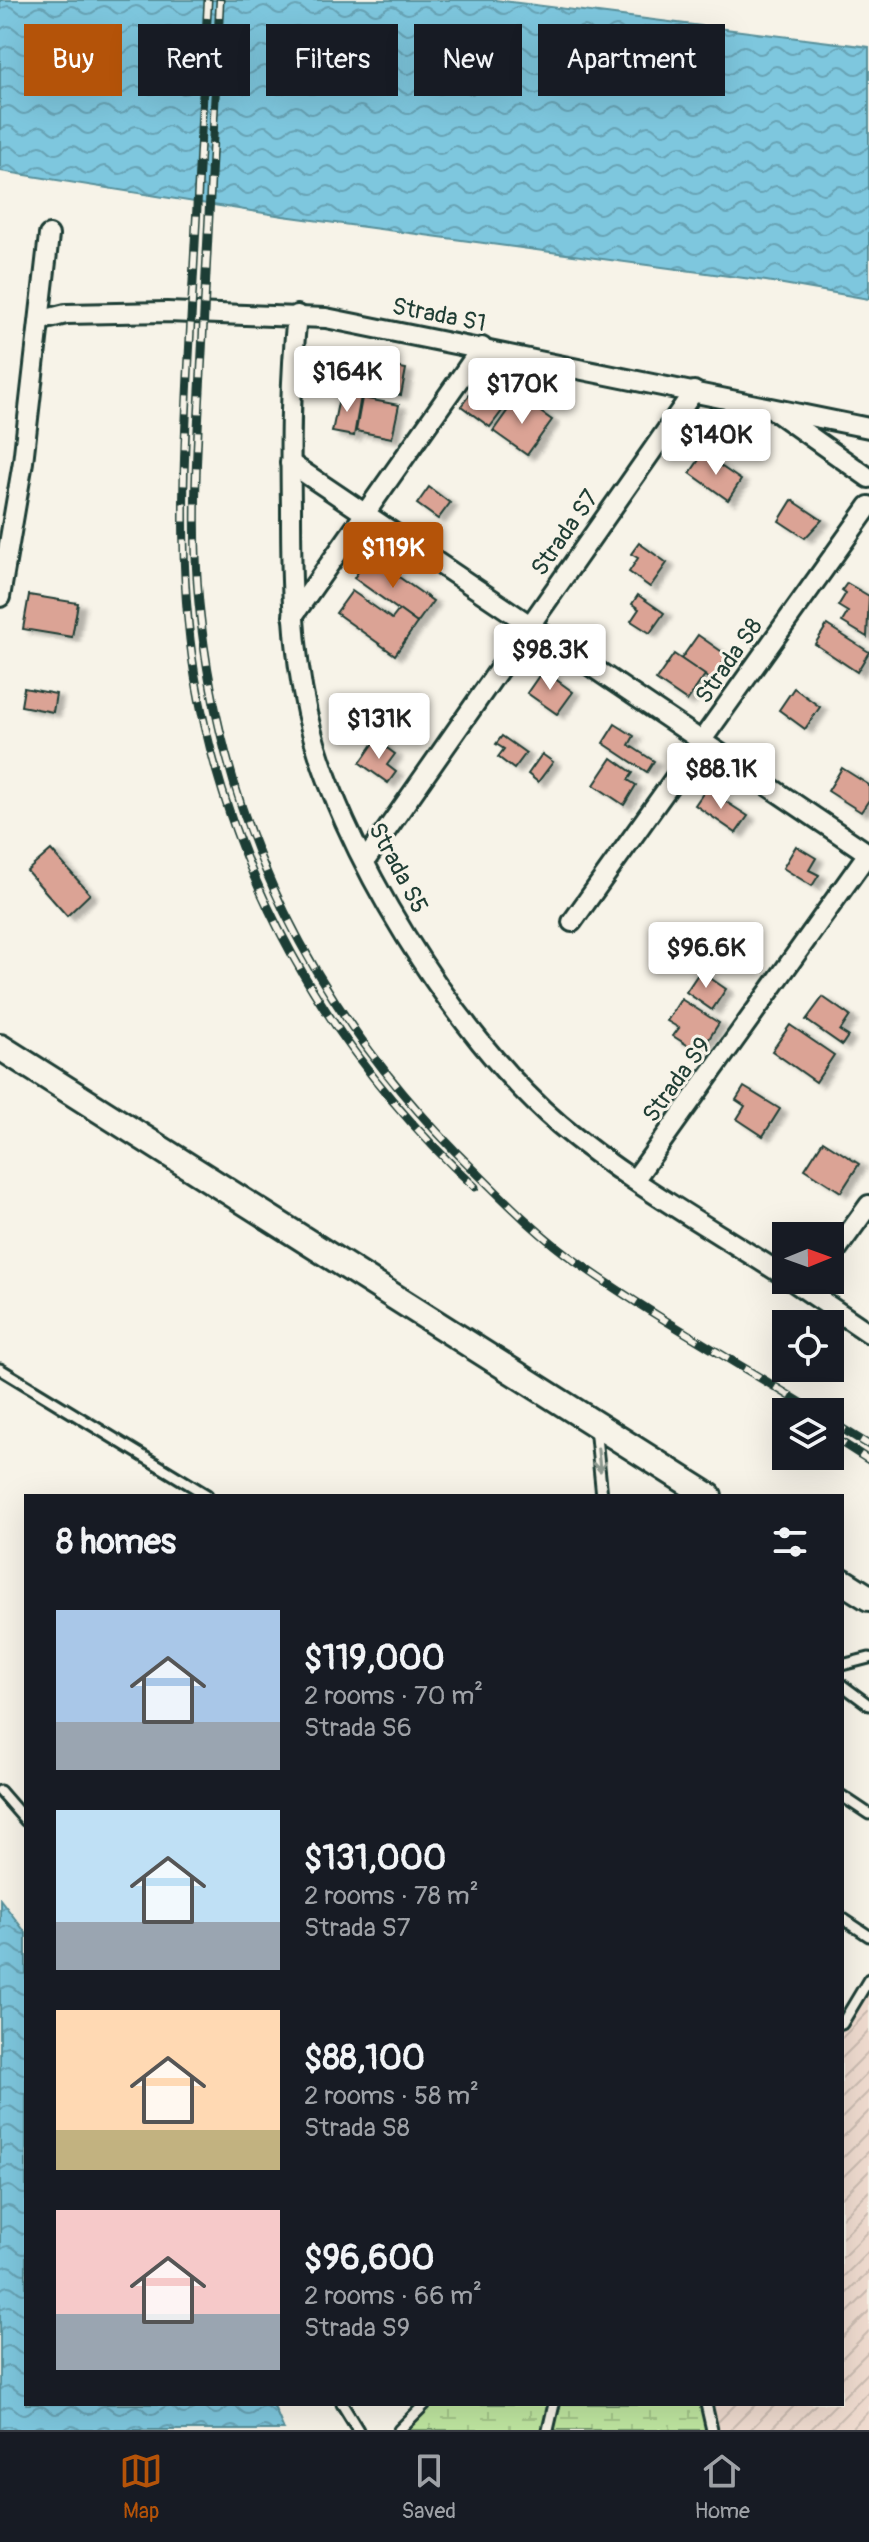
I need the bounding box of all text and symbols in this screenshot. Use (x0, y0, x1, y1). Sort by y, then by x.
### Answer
chip: Buy (24, 24, 122, 96)
chip: Rent (138, 24, 250, 96)
chip: Filters (266, 24, 398, 96)
chip: New (414, 24, 522, 96)
chip: Apartment (538, 24, 725, 96)
street label: Strada S1 (390, 292, 488, 338)
pin: $164K (291, 346, 403, 414)
text: $164K (312, 356, 382, 388)
pin: $170K (466, 358, 578, 426)
text: $170K (486, 368, 558, 400)
pin: $140K (660, 409, 772, 477)
text: $140K (680, 419, 752, 451)
street label: Strada S7 (525, 484, 605, 582)
pin: $119K (337, 522, 449, 590)
text: $119K (361, 532, 425, 564)
street label: Strada S8 (689, 613, 769, 709)
pin: $98.3K (485, 624, 615, 692)
text: $98.3K (512, 634, 588, 666)
pin: $131K (323, 693, 435, 761)
text: $131K (347, 703, 411, 735)
pin: $88.1K (656, 743, 786, 811)
text: $88.1K (685, 753, 757, 785)
street label: Strada S5 (362, 818, 434, 918)
pin: $96.6K (641, 922, 771, 990)
text: $96.6K (666, 932, 746, 964)
street label: Strada S9 (637, 1032, 717, 1128)
north arrow (772, 1222, 844, 1294)
map controls (772, 1222, 844, 1470)
button: locate (772, 1310, 844, 1382)
button: layers (772, 1398, 844, 1470)
one-way arrow (591, 1446, 606, 1473)
icon: filters (768, 1520, 812, 1564)
text: 8 homes (56, 1521, 176, 1564)
text: $119,000 (304, 1637, 445, 1680)
icon: home (120, 1642, 216, 1738)
text: 2 rooms · 70 m² (304, 1680, 483, 1712)
text: Strada S6 (304, 1712, 412, 1744)
text: $131,000 (304, 1837, 446, 1880)
icon: home (120, 1842, 216, 1938)
text: 2 rooms · 78 m² (304, 1880, 479, 1912)
text: Strada S7 (304, 1912, 410, 1944)
text: $88,100 (304, 2037, 425, 2080)
icon: home (120, 2042, 216, 2138)
text: 2 rooms · 58 m² (304, 2080, 479, 2112)
text: Strada S8 (304, 2112, 410, 2144)
text: $96,600 (304, 2237, 435, 2280)
icon: home (120, 2242, 216, 2338)
text: 2 rooms · 66 m² (304, 2280, 482, 2312)
text: Strada S9 (304, 2312, 410, 2344)
tab: Map (119, 2449, 163, 2525)
tab: Saved (401, 2449, 456, 2525)
tab: Home (694, 2449, 750, 2525)

